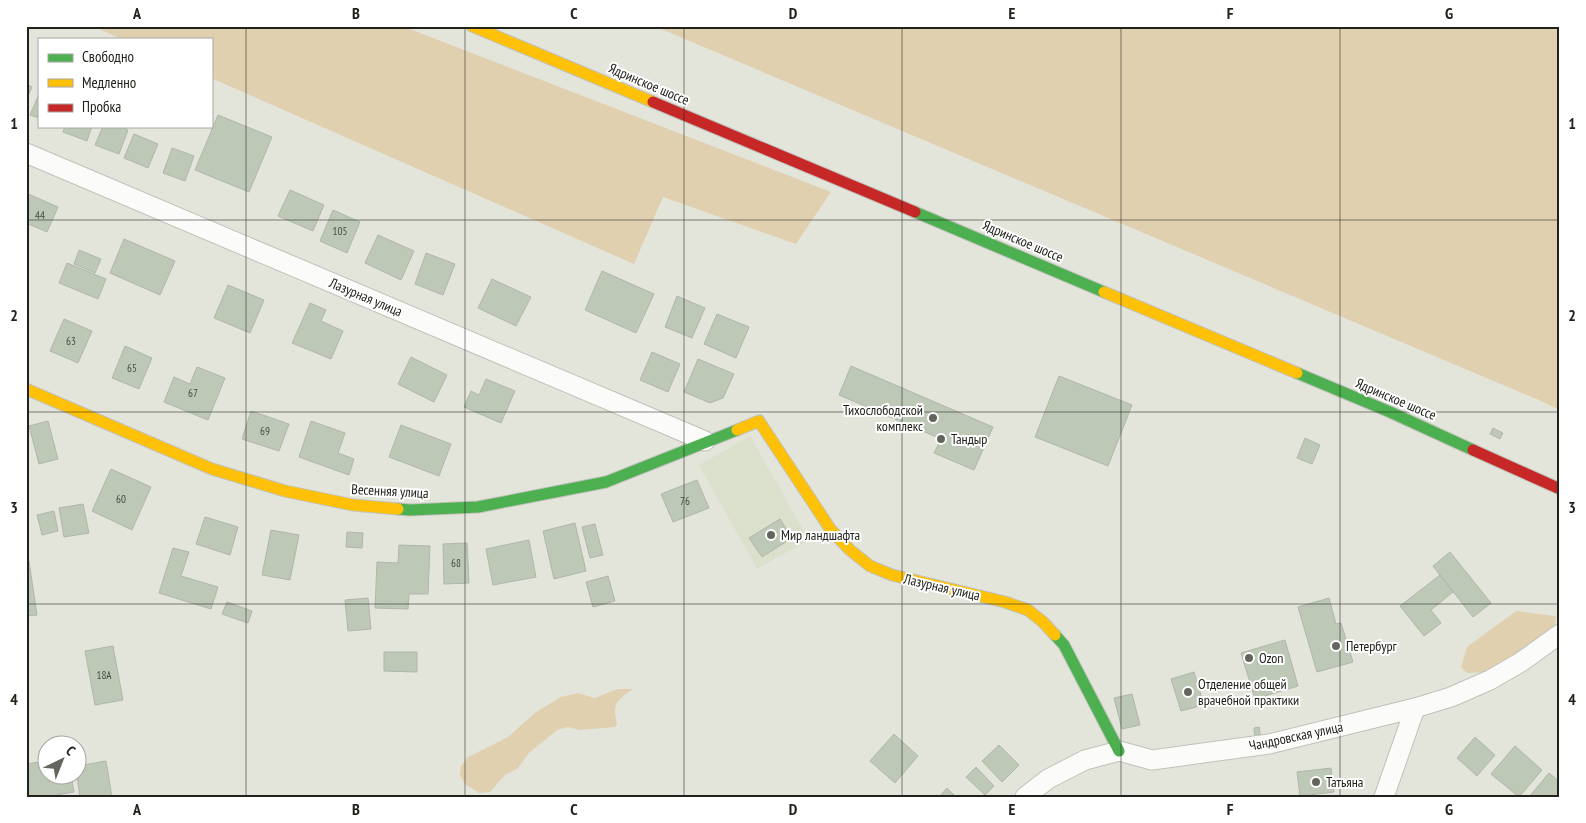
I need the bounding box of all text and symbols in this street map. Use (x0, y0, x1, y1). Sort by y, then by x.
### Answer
text: A (132, 3, 142, 23)
text: B (352, 3, 360, 23)
text: C (570, 3, 578, 23)
text: D (789, 3, 798, 23)
text: E (1009, 3, 1016, 23)
text: F (1227, 3, 1234, 23)
text: G (1445, 3, 1453, 23)
legend (38, 38, 212, 128)
text: Свободно (82, 47, 134, 66)
street label: Ядринское шоссе (606, 59, 692, 109)
text: Медленно (82, 73, 136, 92)
text: Пробка (82, 97, 121, 116)
text: 1 (10, 113, 18, 133)
text: 1 (1568, 113, 1576, 133)
house number: 44 (35, 208, 45, 222)
street label: Ядринское шоссе (980, 216, 1066, 266)
house number: 105 (333, 224, 347, 238)
street label: Лазурная улица (326, 273, 405, 320)
text: 2 (10, 305, 18, 325)
text: 2 (1568, 305, 1576, 325)
house number: 63 (66, 334, 76, 348)
house number: 65 (127, 361, 137, 375)
street label: Ядринское шоссе (1353, 374, 1439, 424)
house number: 67 (188, 386, 198, 400)
place label: Тихослободской комплекс (843, 401, 923, 435)
marker: Тихослободской комплекс (927, 412, 939, 424)
house number: 69 (260, 424, 270, 438)
place label: Тандыр (951, 430, 987, 448)
marker: Тандыр (935, 433, 947, 445)
street label: Весенняя улица (351, 480, 429, 502)
house number: 60 (116, 492, 126, 506)
house number: 76 (680, 494, 690, 508)
text: 3 (10, 497, 18, 517)
text: 3 (1568, 497, 1576, 517)
place label: Мир ландшафта (781, 526, 860, 544)
marker: Мир ландшафта (765, 529, 777, 541)
house number: 68 (451, 556, 461, 570)
street label: Лазурная улица (901, 569, 982, 604)
place label: Петербург (1346, 637, 1398, 655)
marker: Петербург (1330, 640, 1342, 652)
place label: Ozon (1259, 649, 1284, 667)
marker: Ozon (1243, 652, 1255, 664)
house number: 18А (96, 668, 112, 682)
place label: Отделение общей врачебной практики (1198, 675, 1299, 709)
marker: Отделение общей врачебной практики (1182, 686, 1194, 698)
text: 4 (10, 689, 18, 709)
text: 4 (1568, 689, 1576, 709)
street label: Чандровская улица (1247, 717, 1345, 755)
north arrow (38, 736, 88, 786)
text: С (62, 742, 80, 760)
place label: Татьяна (1326, 773, 1363, 791)
marker: Татьяна (1310, 776, 1322, 788)
text: A (132, 799, 142, 819)
text: B (352, 799, 360, 819)
text: C (570, 799, 578, 819)
text: D (789, 799, 798, 819)
text: E (1009, 799, 1016, 819)
text: F (1227, 799, 1234, 819)
text: G (1445, 799, 1453, 819)

